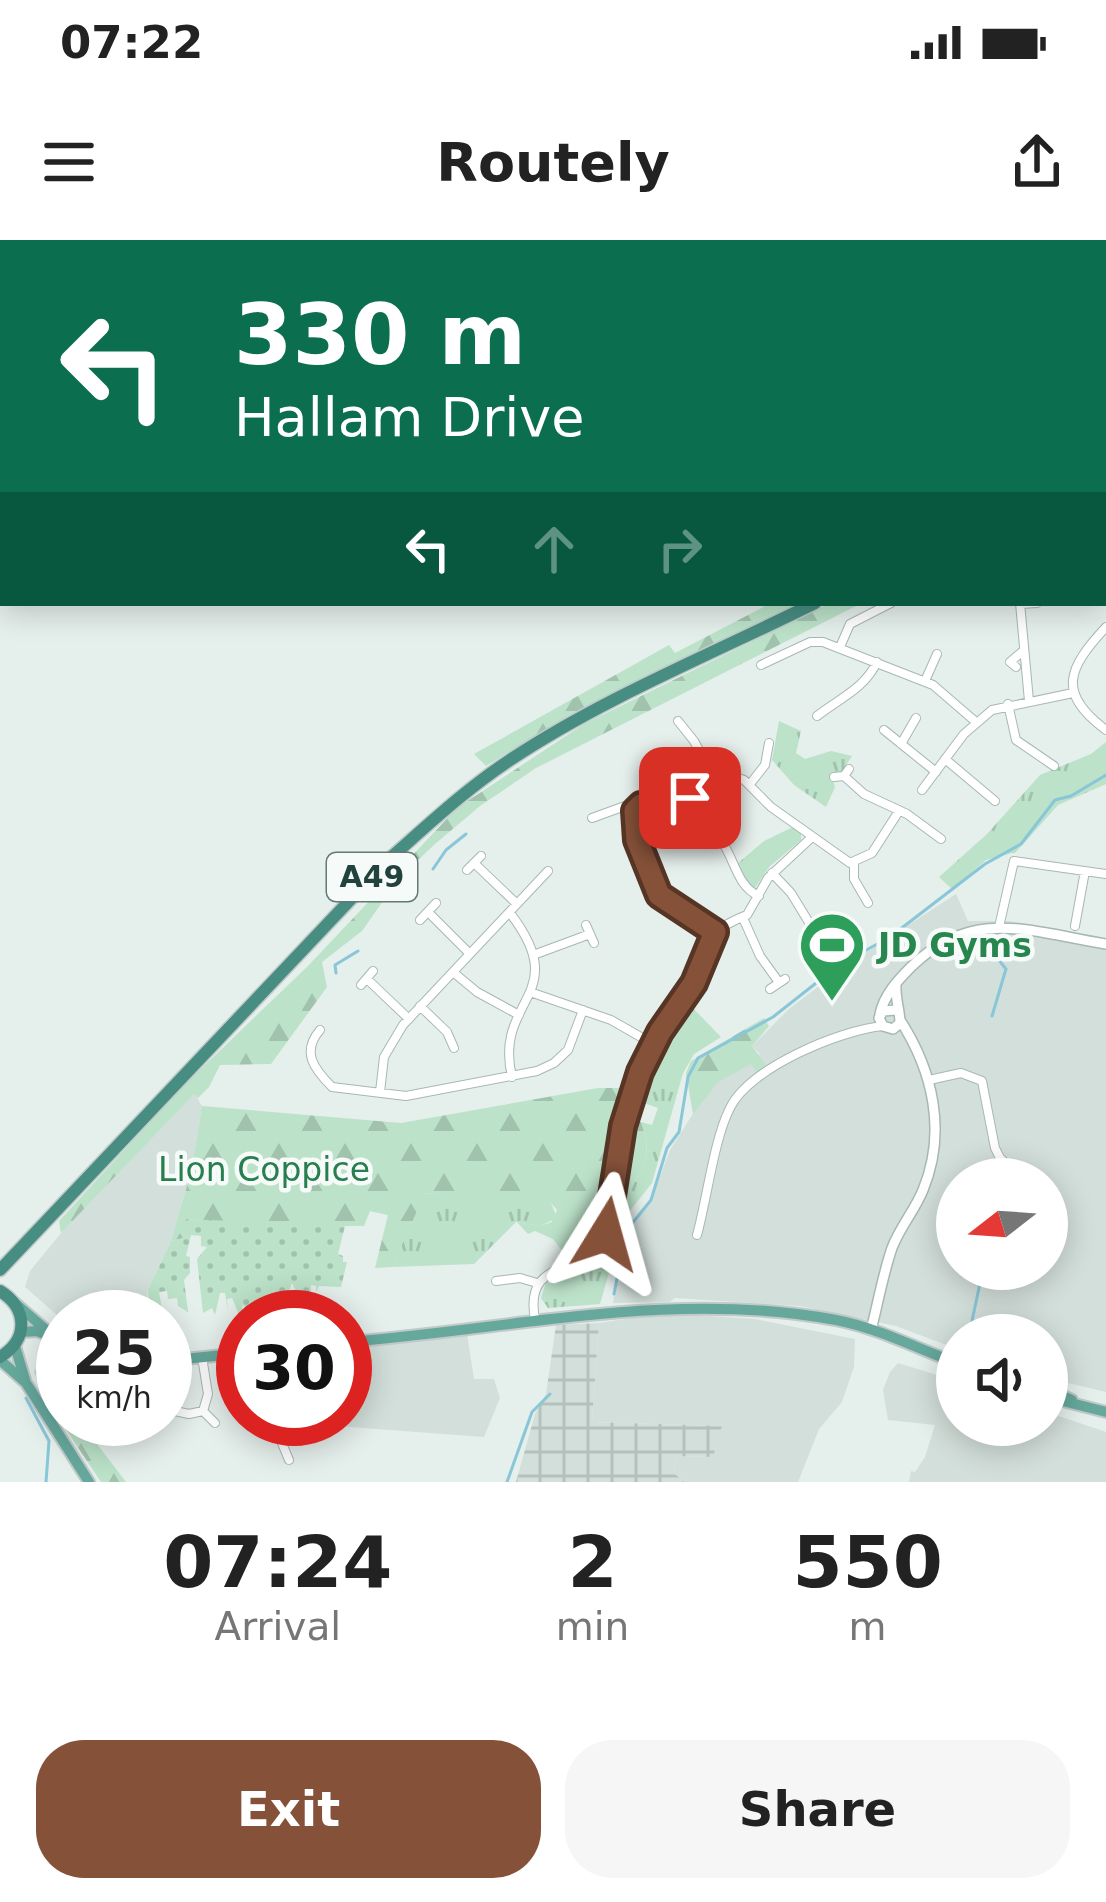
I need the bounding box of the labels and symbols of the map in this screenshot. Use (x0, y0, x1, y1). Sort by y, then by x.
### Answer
pin (639, 747, 741, 849)
road number: A49 (327, 853, 417, 901)
sports icon: JD Gyms (797, 910, 867, 1004)
place label: JD Gyms (876, 926, 1032, 965)
park label: Lion Coppice (158, 1150, 370, 1189)
north arrow (936, 1158, 1068, 1290)
position arrow (543, 1171, 669, 1297)
speed limit sign: 30 (216, 1290, 372, 1446)

